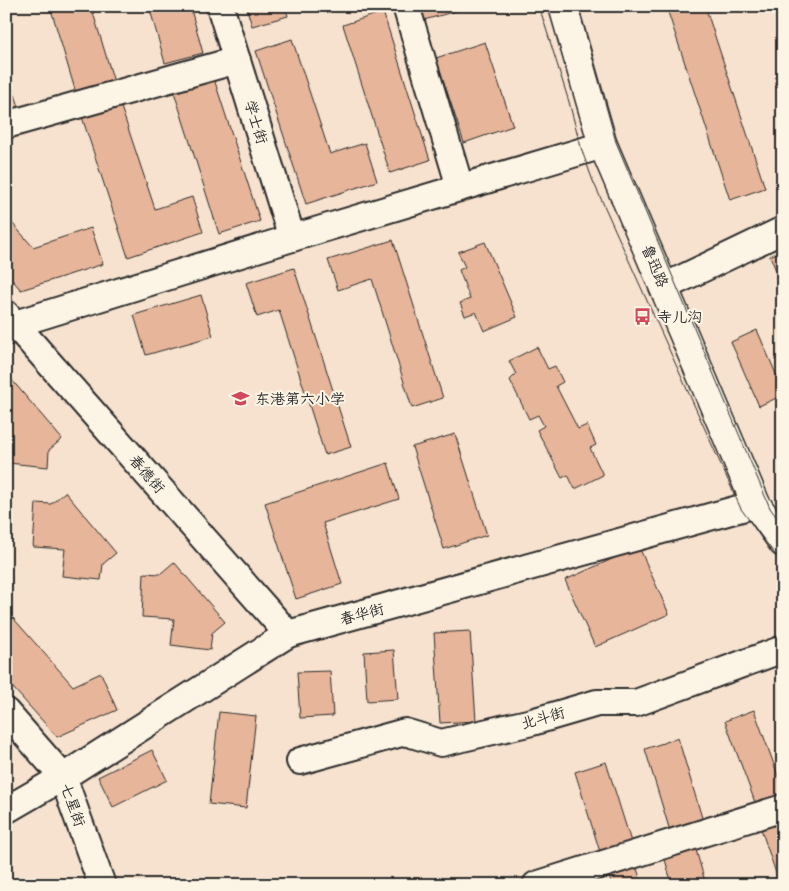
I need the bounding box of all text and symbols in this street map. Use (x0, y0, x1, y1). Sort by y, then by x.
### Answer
street label: 学士街 (240, 97, 273, 146)
street label: 鲁迅路 (637, 241, 674, 291)
place label: 寺儿沟 (657, 306, 702, 327)
bus stop icon: 寺儿沟 (633, 307, 653, 327)
place label: 东港第六小学 (255, 388, 345, 409)
school or university icon: 东港第六小学 (231, 389, 251, 409)
street label: 春德街 (125, 450, 170, 498)
street label: 春华街 (337, 598, 386, 629)
street label: 北斗街 (518, 701, 567, 734)
street label: 七星街 (56, 780, 91, 830)

